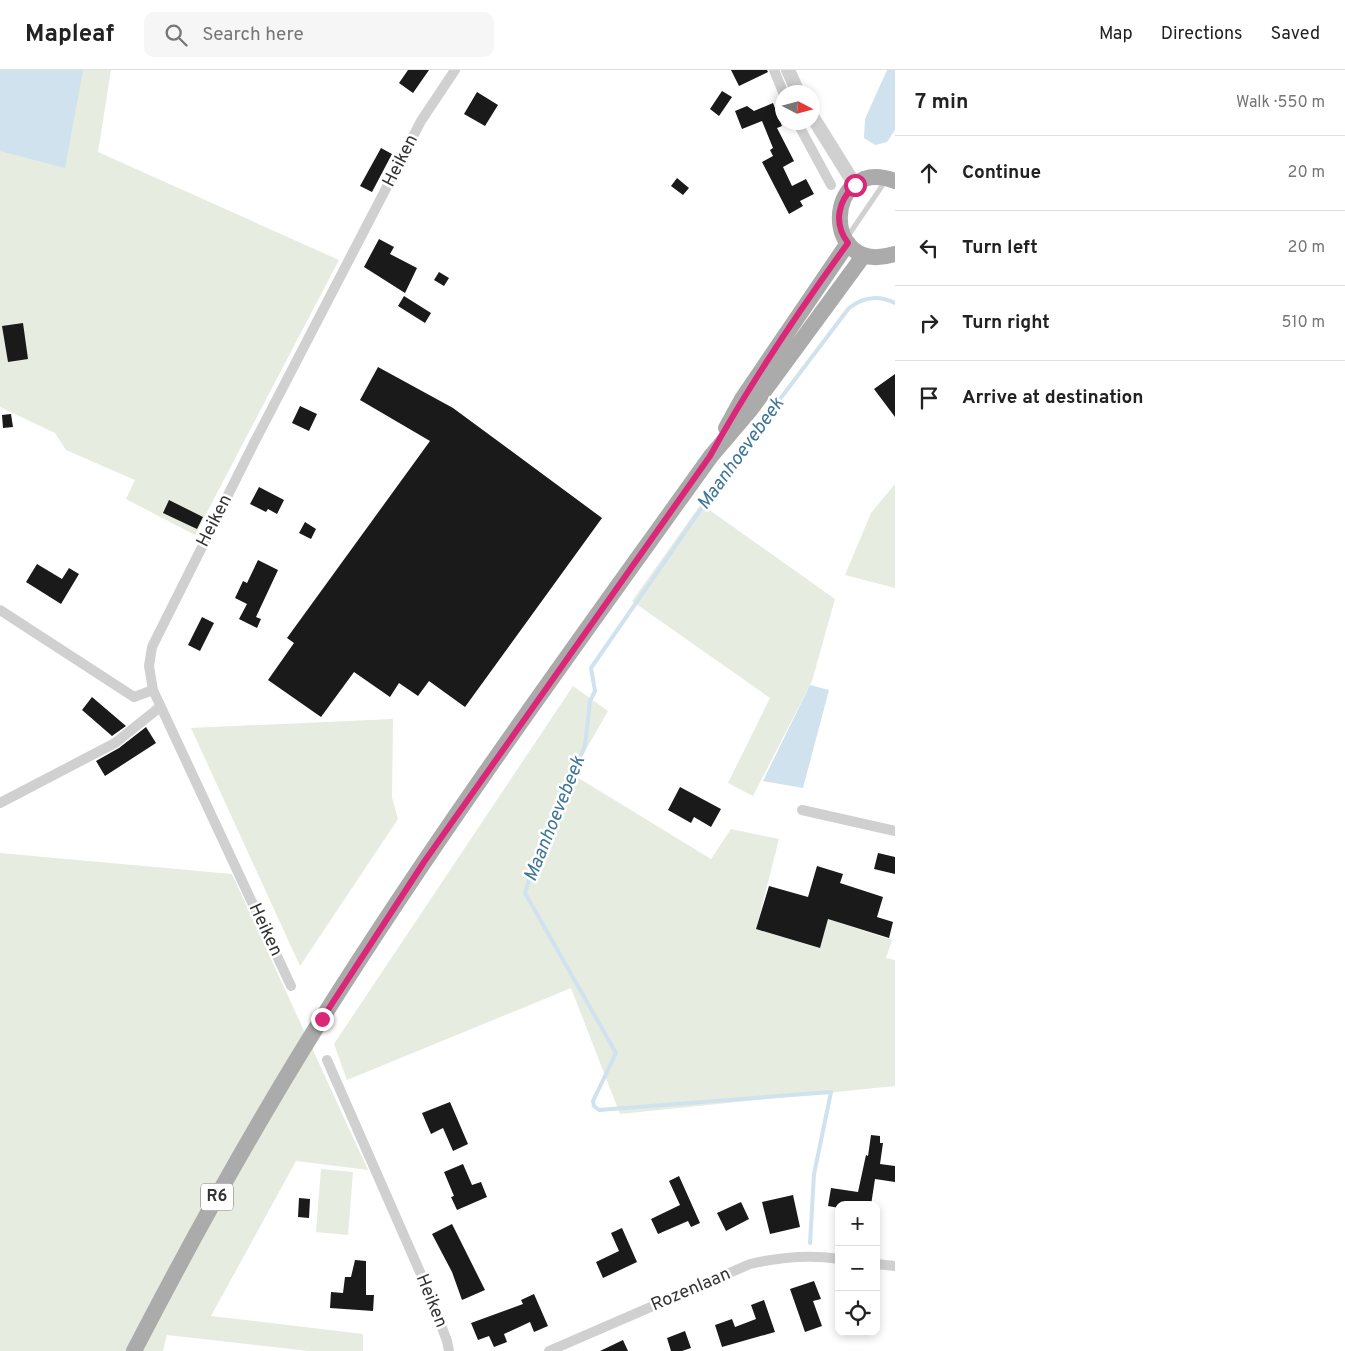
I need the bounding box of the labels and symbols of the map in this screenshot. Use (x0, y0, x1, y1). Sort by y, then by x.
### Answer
north arrow (775, 85, 820, 130)
street label: Heiken (378, 131, 424, 191)
route start (844, 174, 867, 197)
water label: Maanhoevebeek (692, 393, 790, 515)
street label: Heiken (192, 491, 238, 551)
water label: Maanhoevebeek (519, 752, 591, 885)
street label: Heiken (243, 900, 287, 960)
route end (311, 1008, 334, 1031)
road number: R6 (201, 1184, 233, 1210)
street label: Rozenlaan (648, 1263, 734, 1317)
street label: Heiken (410, 1271, 452, 1331)

